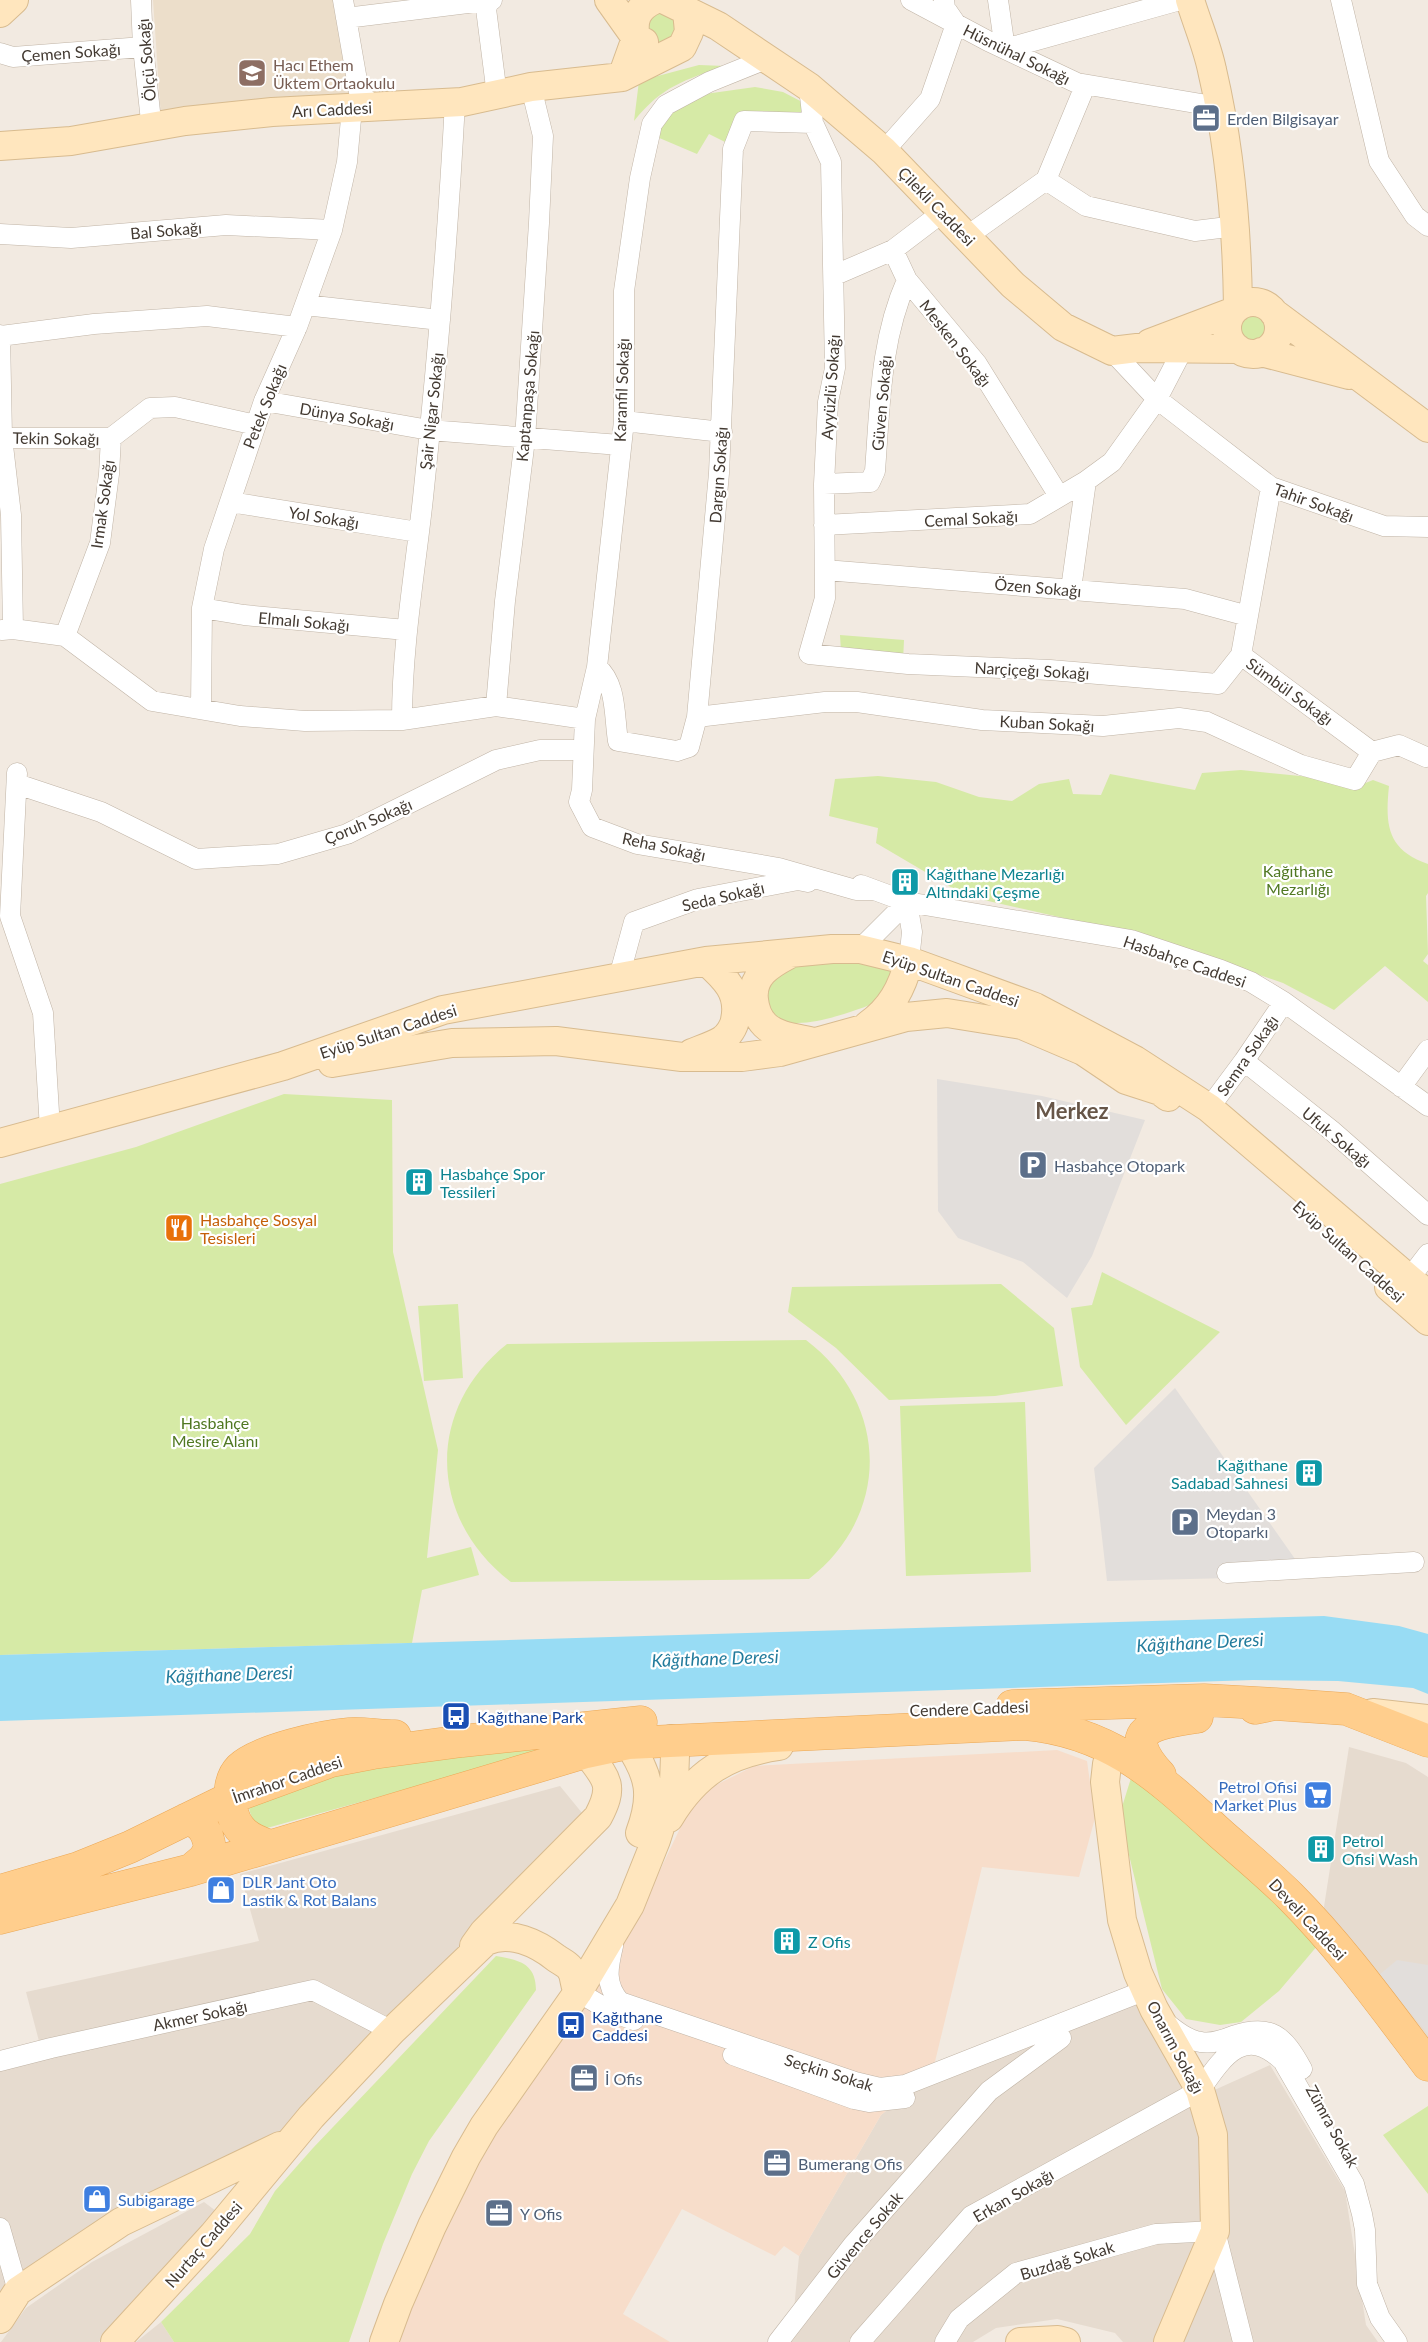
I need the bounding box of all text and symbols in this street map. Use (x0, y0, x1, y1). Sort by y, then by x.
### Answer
street label: Ölçü Sokağı (133, 18, 159, 102)
street label: Hüsnühal Sokağı (960, 20, 1074, 88)
street label: Çemen Sokağı (21, 39, 121, 65)
place label: Hacı Ethem Üktem Ortaokulu (273, 55, 395, 92)
school or university icon: Hacı Ethem Üktem Ortaokulu (236, 57, 268, 89)
street label: Arı Caddesi (291, 97, 373, 121)
office icon: Erden Bilgisayar (1190, 102, 1222, 134)
place label: Erden Bilgisayar (1227, 109, 1339, 128)
street label: Çilekli Caddesi (895, 163, 979, 249)
street label: Bal Sokağı (129, 217, 203, 243)
street label: Mesken Sokağı (916, 296, 996, 390)
street label: Kaptanpaşa Sokağı (512, 330, 542, 462)
street label: Ayyüzlü Sokağı (817, 334, 843, 440)
street label: Karanfil Sokağı (610, 338, 632, 442)
street label: Şair Nigar Sokağı (415, 351, 447, 471)
street label: Güven Sokağı (867, 354, 895, 452)
street label: Petek Sokağı (238, 361, 290, 451)
street label: Dünya Sokağı (298, 398, 396, 434)
street label: Dargın Sokağı (705, 426, 731, 524)
street label: Tekin Sokağı (12, 428, 100, 448)
street label: Irmak Sokağı (86, 458, 118, 550)
street label: Tahir Sokağı (1271, 479, 1357, 525)
street label: Yol Sokağı (287, 502, 361, 532)
street label: Cemal Sokağı (924, 506, 1018, 530)
street label: Özen Sokağı (994, 574, 1082, 600)
street label: Elmalı Sokağı (257, 608, 351, 634)
street label: Sümbül Sokağı (1243, 653, 1337, 729)
street label: Narçiçeğı Sokağı (974, 658, 1090, 682)
street label: Kuban Sokağı (999, 711, 1095, 735)
street label: Çoruh Sokağı (321, 794, 415, 848)
street label: Reha Sokağı (621, 828, 707, 864)
park label: Kağıthane Mezarlığı (1263, 861, 1333, 898)
place label: Kağıthane Mezarlığı Altındaki Çeşme (926, 864, 1065, 901)
building icon: Kağıthane Mezarlığı Altındaki Çeşme (889, 866, 921, 898)
street label: Seda Sokağı (680, 877, 766, 915)
street label: Hasbahçe Caddesi (1121, 931, 1249, 991)
street label: Eyüp Sultan Caddesi (880, 946, 1022, 1010)
street label: Eyüp Sultan Caddesi (317, 1000, 459, 1062)
street label: Semra Sokağı (1212, 1011, 1282, 1099)
district label: Merkez (1035, 1097, 1109, 1124)
street label: Ufuk Sokağı (1299, 1103, 1375, 1171)
parking icon: Hasbahçe Otopark (1017, 1149, 1049, 1181)
place label: Hasbahçe Otopark (1054, 1156, 1186, 1175)
place label: Hasbahçe Spor Tessileri (440, 1164, 545, 1201)
building icon: Hasbahçe Spor Tessileri (403, 1166, 435, 1198)
street label: Eyüp Sultan Caddesi (1290, 1196, 1408, 1306)
place label: Hasbahçe Sosyal Tesisleri (200, 1210, 317, 1247)
restaurant icon: Hasbahçe Sosyal Tesisleri (163, 1212, 195, 1244)
park label: Hasbahçe Mesire Alanı (172, 1413, 258, 1450)
place label: Kağıthane Sadabad Sahnesi (1171, 1455, 1288, 1492)
building icon: Kağıthane Sadabad Sahnesi (1293, 1457, 1325, 1489)
place label: Meydan 3 Otoparkı (1206, 1504, 1276, 1541)
parking icon: Meydan 3 Otoparkı (1169, 1506, 1201, 1538)
water label: Kâğıthane Deresi (1136, 1628, 1264, 1656)
water label: Kâğıthane Deresi (651, 1645, 779, 1671)
water label: Kâğıthane Deresi (165, 1661, 293, 1687)
street label: Cendere Caddesi (909, 1696, 1029, 1720)
bus stop icon: Kağıthane Park (440, 1700, 472, 1732)
place label: Kağıthane Park (477, 1707, 584, 1726)
street label: İmrahor Caddesi (230, 1751, 344, 1807)
place label: Petrol Ofisi Market Plus (1214, 1777, 1297, 1814)
supermarket icon: Petrol Ofisi Market Plus (1302, 1779, 1334, 1811)
place label: Petrol Ofisi Wash (1342, 1831, 1418, 1868)
building icon: Petrol Ofisi Wash (1305, 1833, 1337, 1865)
place label: DLR Jant Oto Lastik & Rot Balans (242, 1872, 377, 1909)
shop icon: DLR Jant Oto Lastik & Rot Balans (205, 1874, 237, 1906)
street label: Develi Caddesi (1265, 1874, 1351, 1964)
building icon: Z Ofis (771, 1925, 803, 1957)
place label: Z Ofis (808, 1932, 851, 1951)
street label: Akmer Sokağı (151, 1996, 249, 2034)
street label: Onarım Sokağı (1144, 1997, 1208, 2097)
place label: Kağıthane Caddesi (592, 2007, 663, 2044)
bus stop icon: Kağıthane Caddesi (555, 2009, 587, 2041)
street label: Seçkin Sokak (782, 2050, 876, 2095)
office icon: İ Ofis (568, 2062, 600, 2094)
place label: İ Ofis (605, 2069, 642, 2088)
street label: Zümra Sokak (1303, 2082, 1364, 2171)
office icon: Bumerang Ofis (761, 2147, 793, 2179)
place label: Bumerang Ofis (798, 2154, 903, 2173)
street label: Erkan Sokağı (969, 2164, 1057, 2226)
shop icon: Subigarage (81, 2183, 113, 2215)
street label: Güvence Sokak (822, 2187, 906, 2282)
place label: Subigarage (118, 2190, 195, 2209)
street label: Nurtaç Caddesi (160, 2197, 246, 2291)
office icon: Y Ofis (483, 2197, 515, 2229)
place label: Y Ofis (520, 2204, 562, 2223)
street label: Buzdağ Sokak (1018, 2236, 1117, 2283)

